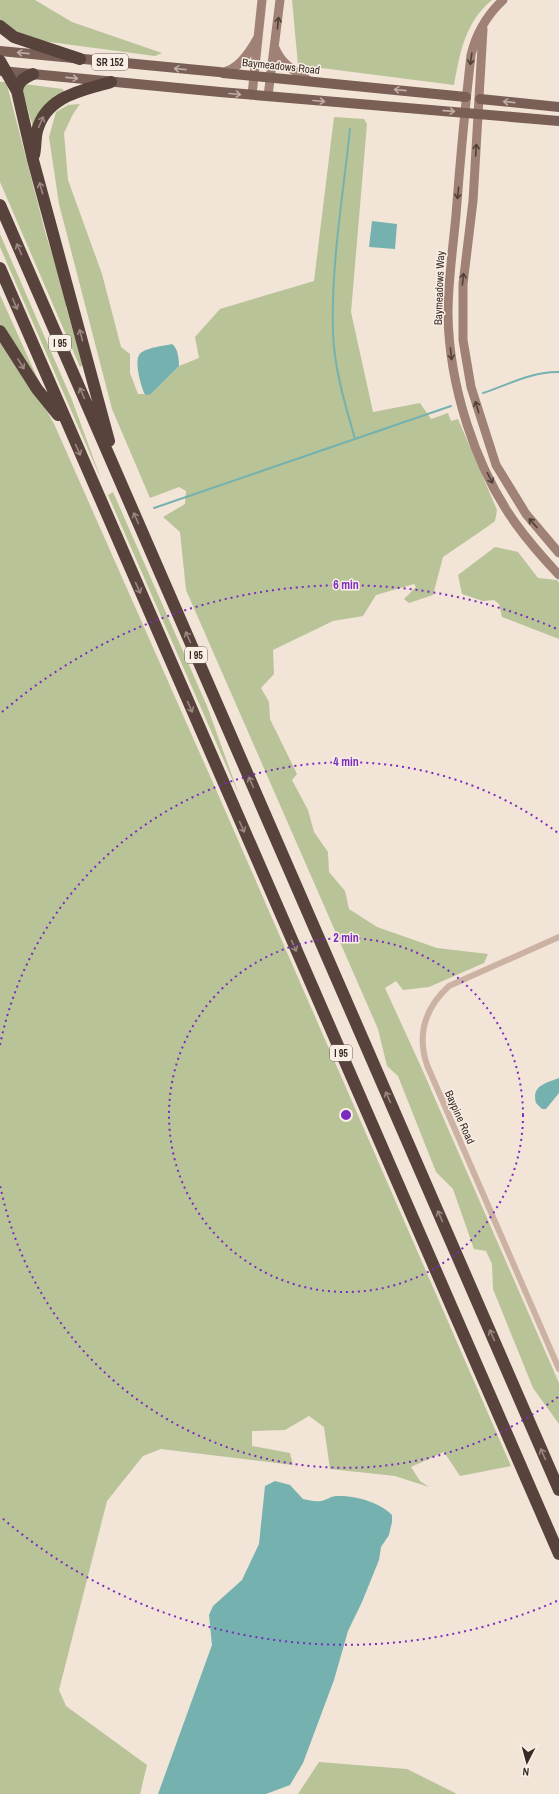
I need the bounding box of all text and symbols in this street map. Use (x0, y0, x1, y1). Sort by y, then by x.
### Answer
one-way arrow (274, 17, 281, 30)
one-way arrow (17, 50, 30, 57)
one-way arrow (467, 53, 475, 66)
road number: SR 152 (92, 54, 128, 70)
street label: Baymeadows Road (241, 55, 321, 77)
one-way arrow (174, 65, 187, 72)
one-way arrow (65, 75, 78, 82)
one-way arrow (394, 87, 407, 94)
one-way arrow (228, 90, 241, 97)
one-way arrow (312, 97, 325, 105)
one-way arrow (503, 98, 516, 106)
one-way arrow (442, 108, 455, 115)
one-way arrow (37, 117, 45, 129)
one-way arrow (473, 144, 480, 157)
one-way arrow (36, 182, 44, 195)
one-way arrow (454, 186, 461, 199)
one-way arrow (15, 243, 22, 255)
street label: Baymeadows Way (431, 250, 447, 325)
one-way arrow (460, 273, 467, 286)
one-way arrow (12, 298, 20, 310)
one-way arrow (76, 329, 84, 342)
road number: I 95 (49, 335, 71, 351)
one-way arrow (448, 347, 455, 360)
one-way arrow (17, 358, 25, 369)
one-way arrow (78, 388, 85, 400)
one-way arrow (473, 401, 480, 414)
one-way arrow (74, 443, 82, 455)
one-way arrow (486, 472, 494, 484)
one-way arrow (132, 512, 139, 524)
one-way arrow (529, 518, 538, 529)
text: 6 min (333, 577, 359, 593)
one-way arrow (135, 582, 142, 594)
one-way arrow (184, 631, 191, 643)
road number: I 95 (185, 647, 207, 663)
one-way arrow (187, 701, 194, 713)
text: 4 min (333, 754, 359, 770)
one-way arrow (247, 776, 254, 788)
one-way arrow (239, 820, 246, 832)
text: 2 min (333, 930, 359, 946)
one-way arrow (291, 939, 298, 951)
road number: I 95 (330, 1045, 352, 1061)
street label: Baypine Road (442, 1088, 478, 1146)
one-way arrow (384, 1091, 391, 1103)
centre of rings (339, 1108, 353, 1122)
one-way arrow (436, 1210, 443, 1222)
one-way arrow (487, 1329, 495, 1341)
one-way arrow (539, 1449, 547, 1461)
north arrow (507, 1742, 547, 1782)
text: N (522, 1765, 530, 1779)

